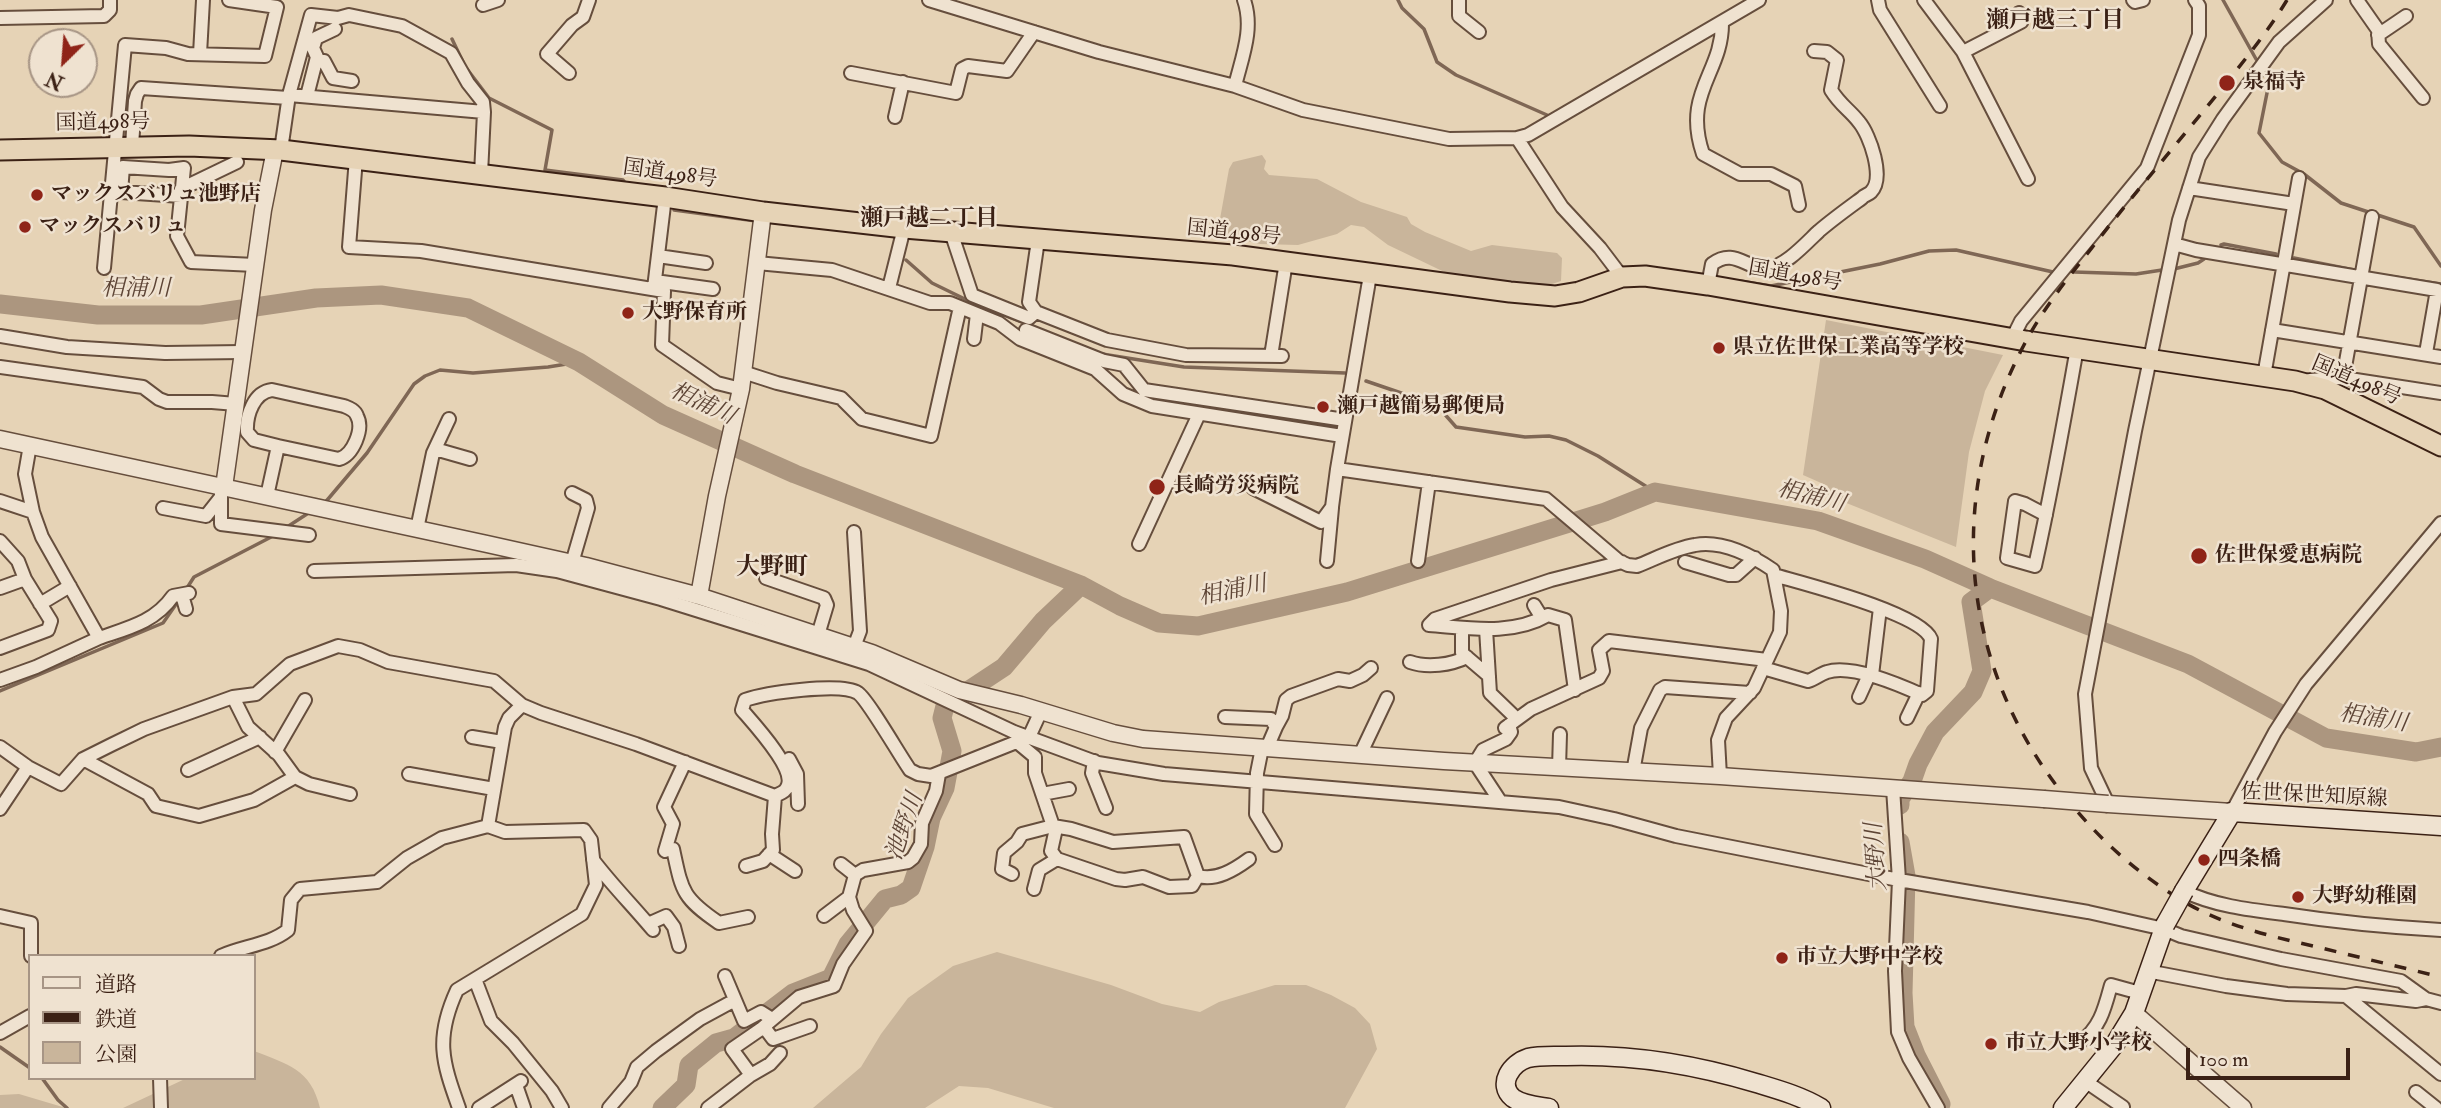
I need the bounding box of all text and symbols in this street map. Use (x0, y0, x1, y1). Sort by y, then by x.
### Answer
district label: 瀬戸越三丁目 (1986, 8, 2124, 36)
north arrow (28, 28, 98, 98)
text: N (42, 66, 68, 95)
place label: 泉福寺 (2243, 70, 2306, 96)
marker: 泉福寺 (2217, 73, 2237, 93)
street label: 国道498号 (55, 111, 151, 137)
street label: 国道498号 (621, 156, 719, 194)
place label: マックスバリュ池野店 (51, 182, 261, 208)
marker: マックスバリュ池野店 (29, 187, 45, 203)
district label: 瀬戸越二丁目 (860, 206, 998, 234)
place label: マックスバリュ (39, 214, 186, 240)
street label: 国道498号 (1185, 217, 1283, 251)
marker: マックスバリュ (17, 219, 33, 235)
street label: 国道498号 (1746, 256, 1844, 298)
water label: 相浦川 (102, 276, 170, 304)
place label: 大野保育所 (642, 300, 747, 326)
marker: 大野保育所 (620, 305, 636, 321)
place label: 県立佐世保工業高等学校 (1733, 335, 1964, 361)
marker: 県立佐世保工業高等学校 (1711, 340, 1727, 356)
street label: 国道498号 (2307, 352, 2405, 412)
water label: 相浦川 (665, 378, 739, 432)
place label: 瀬戸越簡易郵便局 (1337, 394, 1505, 420)
marker: 瀬戸越簡易郵便局 (1315, 399, 1331, 415)
place label: 長崎労災病院 (1173, 474, 1299, 500)
water label: 相浦川 (1774, 476, 1848, 520)
marker: 長崎労災病院 (1147, 477, 1167, 497)
place label: 佐世保愛恵病院 (2215, 543, 2362, 569)
marker: 佐世保愛恵病院 (2189, 546, 2209, 566)
district label: 大野町 (736, 555, 808, 583)
water label: 相浦川 (1196, 571, 1270, 613)
water label: 相浦川 (2337, 701, 2409, 739)
street label: 佐世保世知原線 (2240, 781, 2388, 813)
water label: 池野川 (882, 790, 930, 864)
water label: 大野川 (1862, 822, 1894, 892)
place label: 四条橋 (2218, 847, 2281, 873)
marker: 四条橋 (2196, 852, 2212, 868)
place label: 大野幼稚園 (2312, 884, 2417, 910)
marker: 大野幼稚園 (2290, 889, 2306, 905)
place label: 市立大野中学校 (1796, 945, 1943, 971)
marker: 市立大野中学校 (1774, 950, 1790, 966)
legend (28, 954, 256, 1080)
text: 道路 (95, 971, 137, 998)
text: 鉄道 (95, 1006, 137, 1033)
place label: 市立大野小学校 (2005, 1031, 2152, 1057)
scale bar (2189, 1034, 2354, 1078)
marker: 市立大野小学校 (1983, 1036, 1999, 1052)
text: 公園 (95, 1041, 137, 1068)
text: 100 m (2199, 1046, 2249, 1073)

